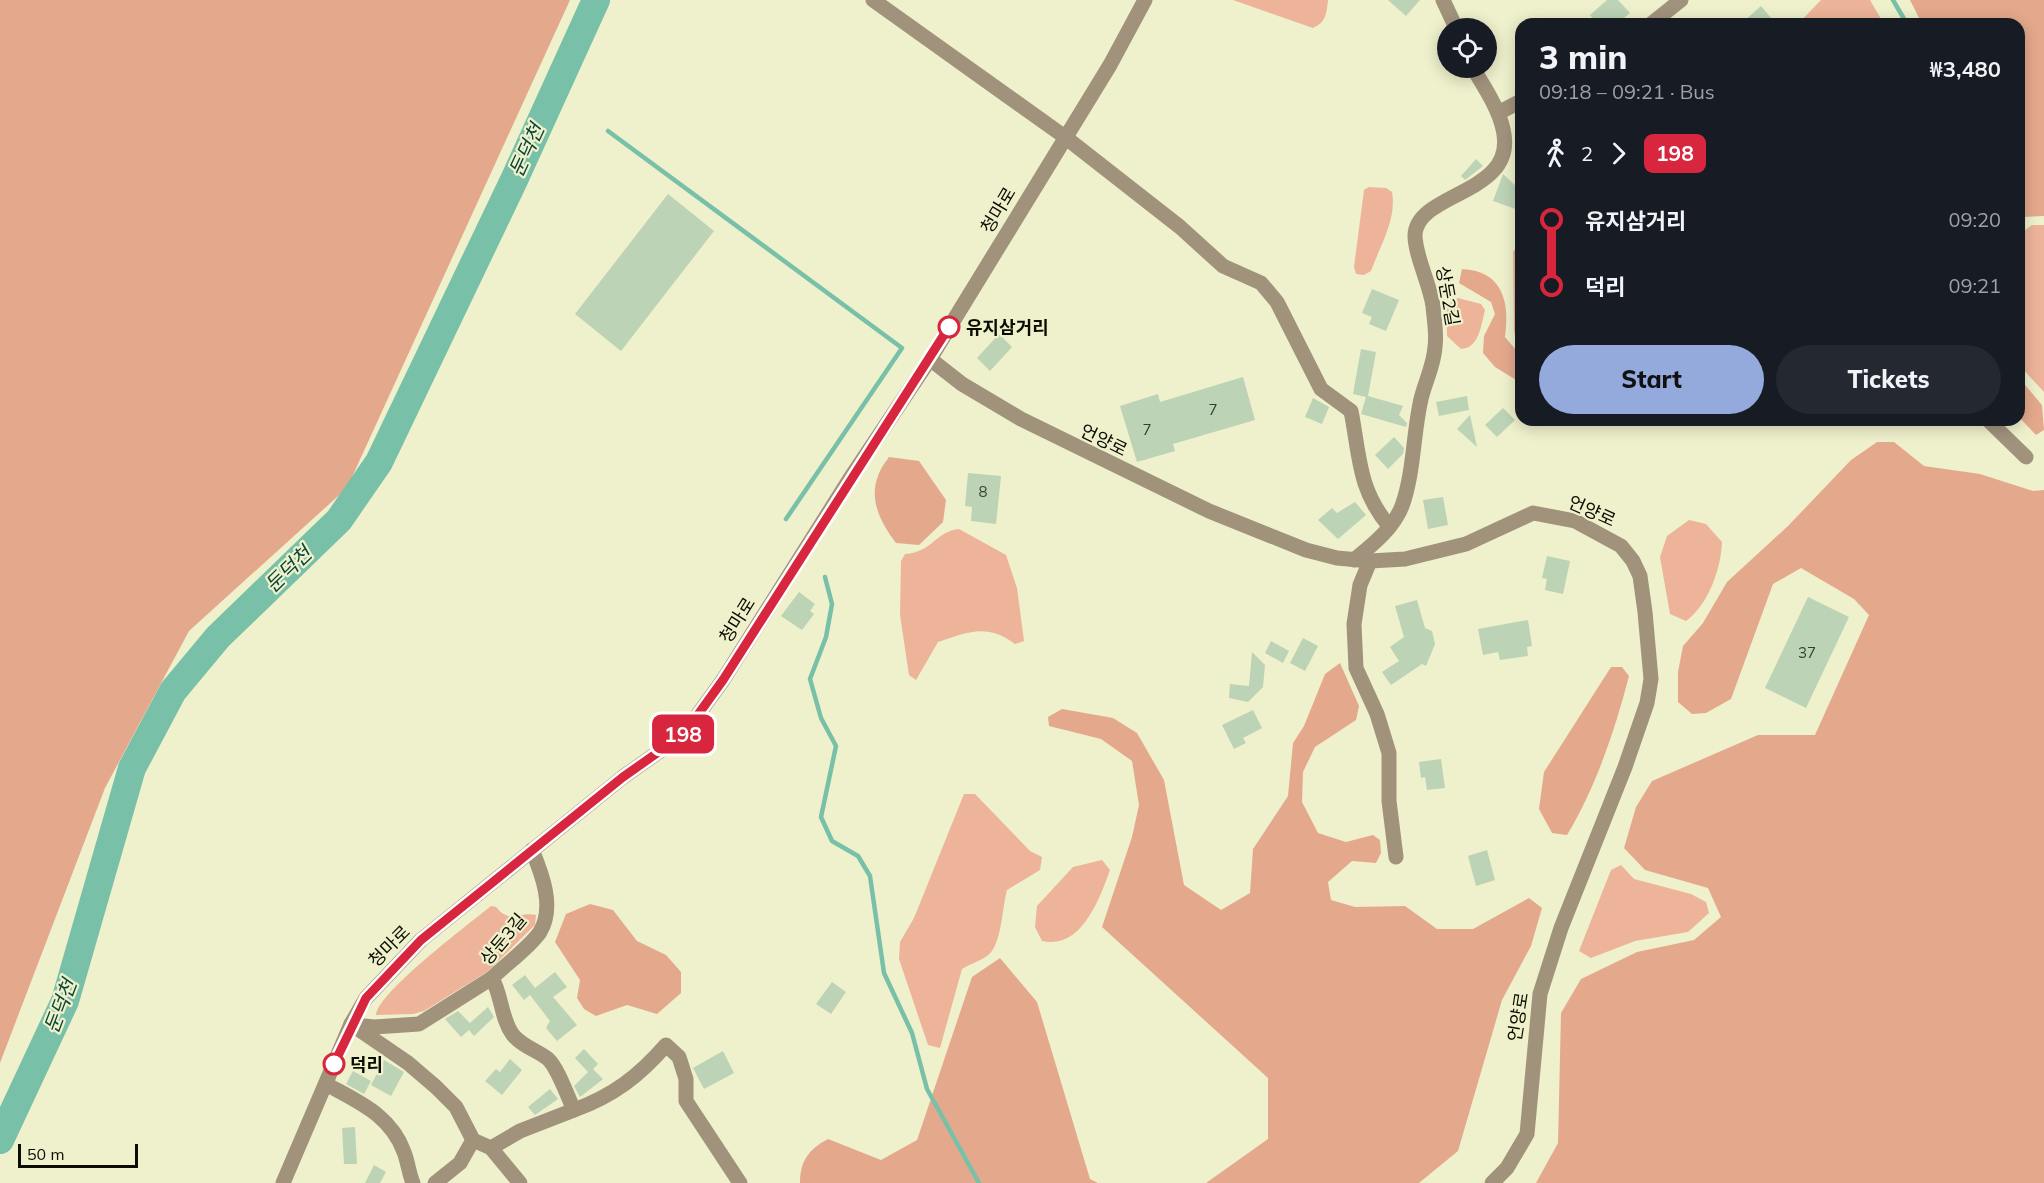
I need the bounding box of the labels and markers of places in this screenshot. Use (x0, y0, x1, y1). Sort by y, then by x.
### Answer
marker: 유지삼거리 (938, 316, 960, 338)
place label: 유지삼거리 (966, 316, 1049, 339)
marker: 덕리 (323, 1053, 345, 1075)
place label: 덕리 (350, 1053, 383, 1076)

